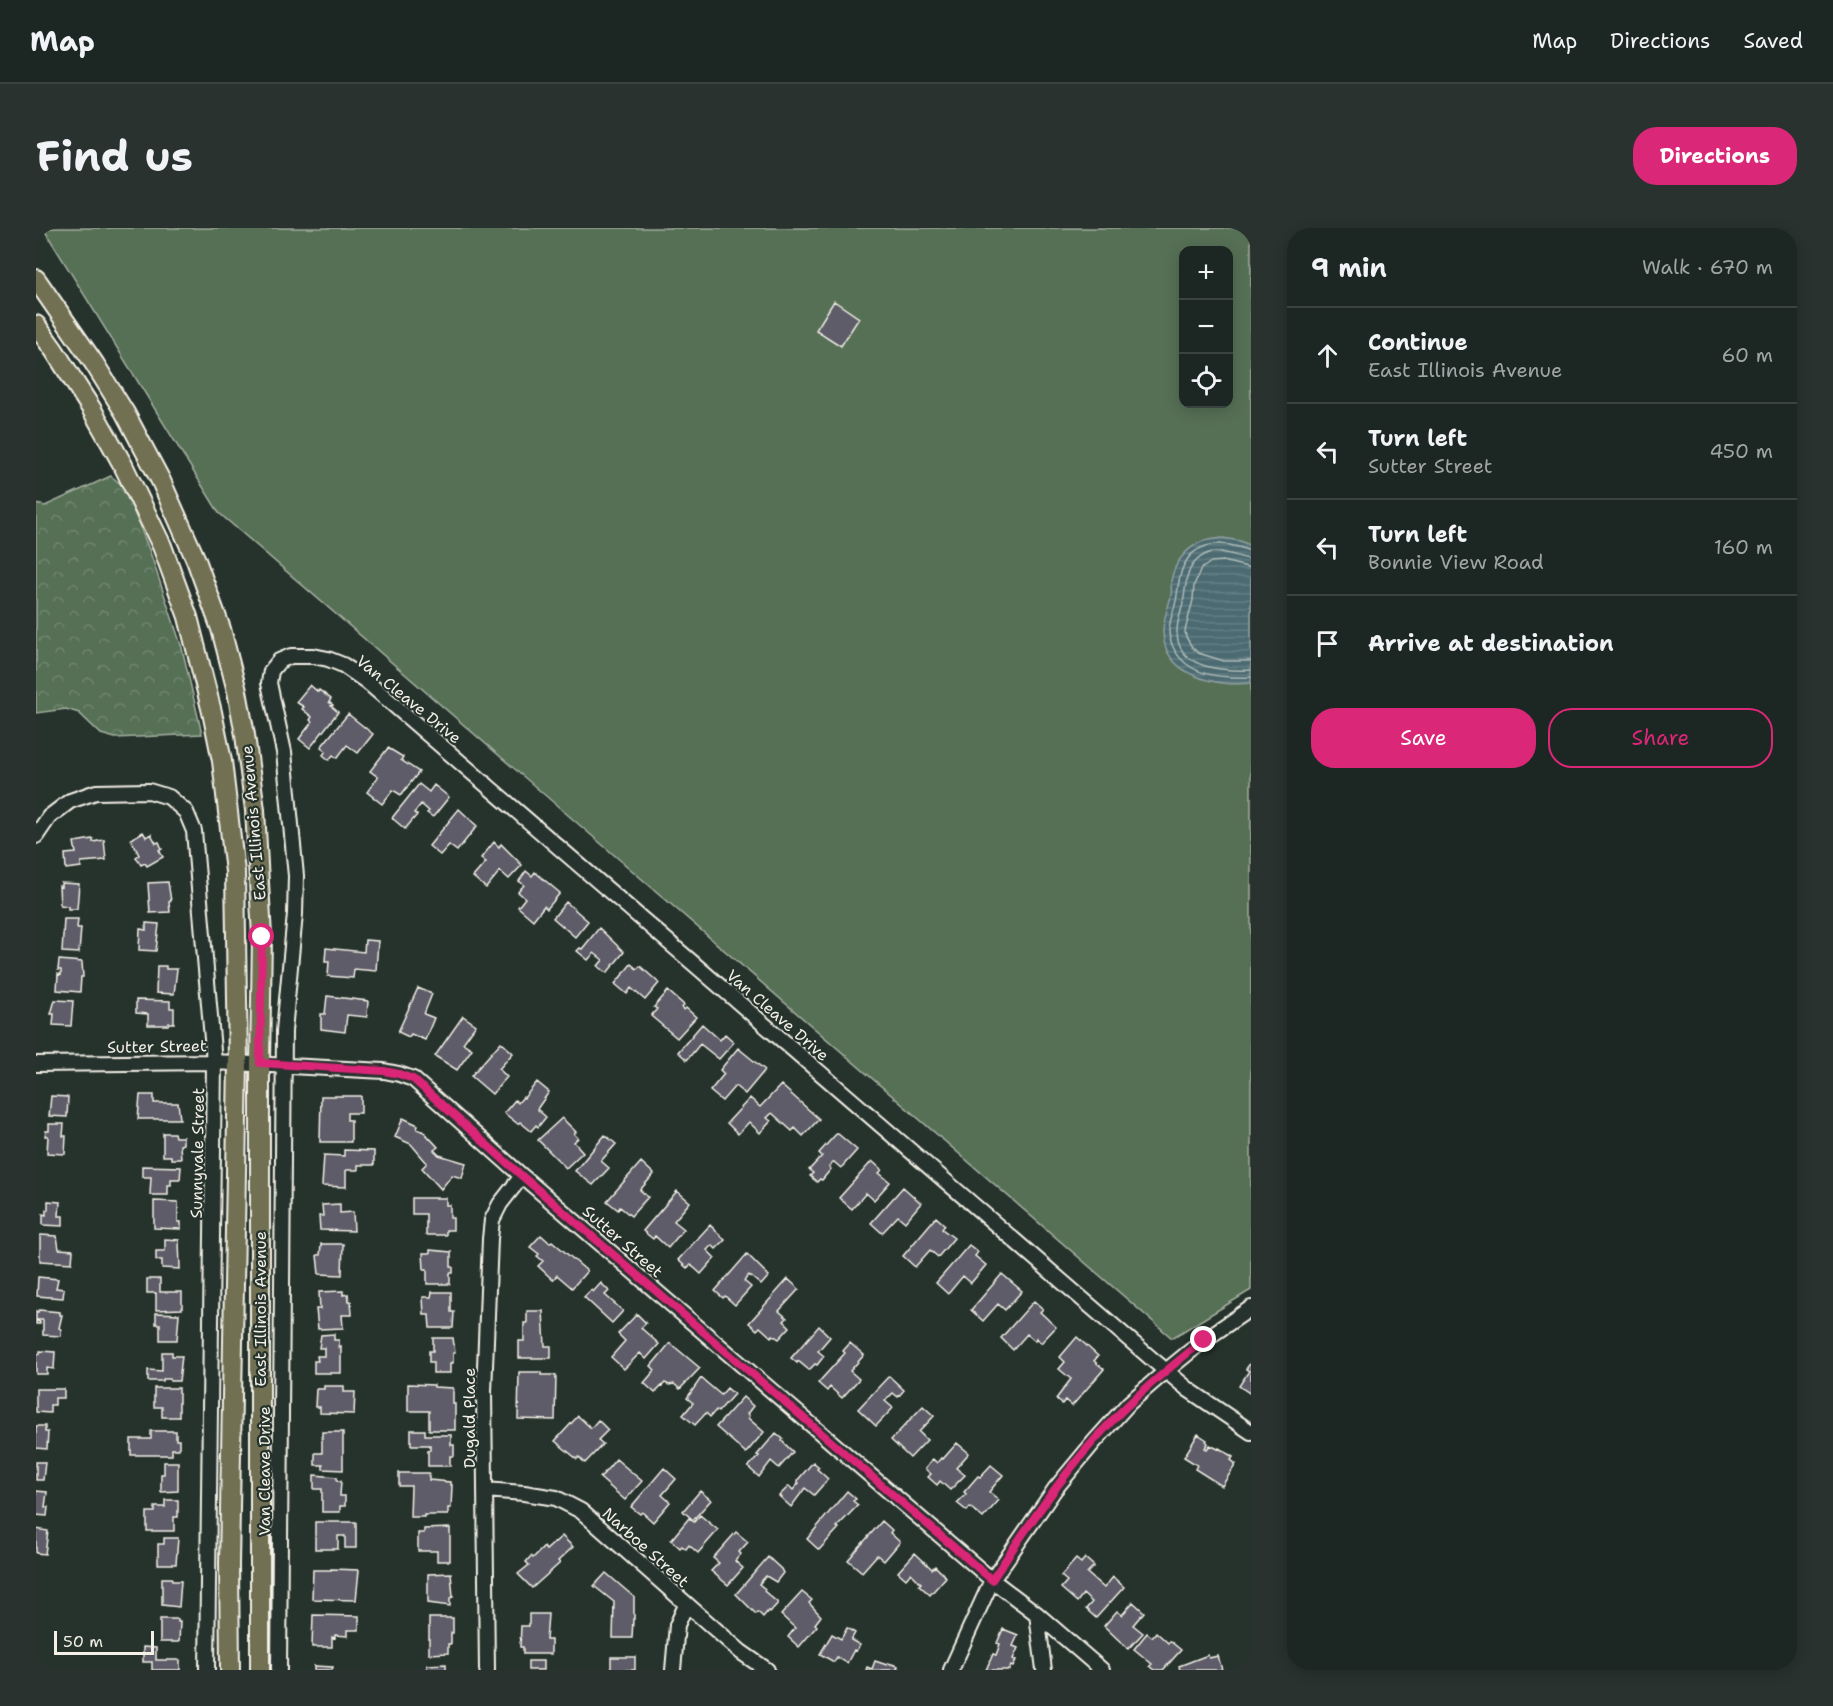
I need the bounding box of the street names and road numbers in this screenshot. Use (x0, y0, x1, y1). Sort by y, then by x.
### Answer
street label: Van Cleave Drive (352, 651, 466, 748)
street label: East Illinois Avenue (236, 745, 271, 901)
street label: Van Cleave Drive (722, 965, 833, 1066)
street label: Sutter Street (107, 1035, 207, 1058)
street label: Sunnyvale Street (186, 1088, 209, 1218)
street label: Sutter Street (578, 1201, 667, 1282)
street label: East Illinois Avenue (250, 1231, 271, 1387)
street label: Dugald Place (459, 1368, 480, 1468)
street label: Van Cleave Drive (254, 1406, 275, 1536)
street label: Narboe Street (598, 1503, 693, 1592)

